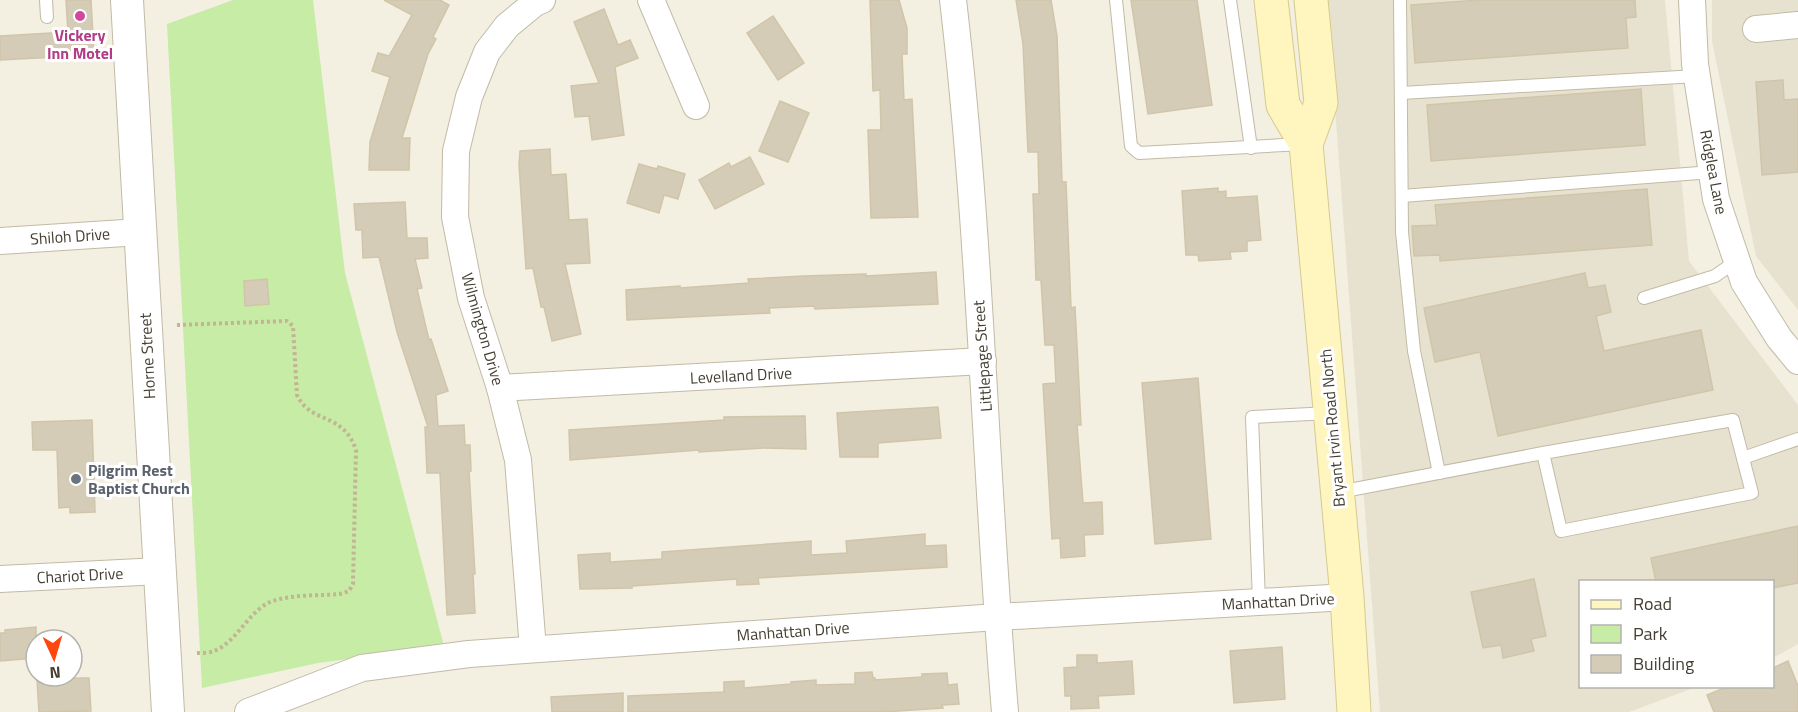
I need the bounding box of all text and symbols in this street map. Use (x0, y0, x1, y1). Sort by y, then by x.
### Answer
marker: Vickery Inn Motel (73, 9, 87, 23)
place label: Vickery Inn Motel (47, 23, 113, 65)
street label: Ridglea Lane (1694, 128, 1734, 216)
street label: Shiloh Drive (29, 221, 111, 251)
street label: Wilmington Drive (455, 270, 511, 388)
street label: Littlepage Street (966, 299, 998, 413)
street label: Horne Street (133, 312, 161, 400)
street label: Bryant Irvin Road North (1313, 348, 1351, 508)
street label: Levelland Drive (689, 360, 793, 390)
place label: Pilgrim Rest Baptist Church (88, 458, 190, 500)
marker: Pilgrim Rest Baptist Church (69, 472, 83, 486)
street label: Chariot Drive (36, 561, 124, 589)
legend (1579, 580, 1774, 688)
street label: Manhattan Drive (1221, 586, 1335, 616)
text: Road (1633, 590, 1672, 617)
street label: Manhattan Drive (736, 615, 850, 647)
text: Park (1633, 620, 1668, 647)
north arrow (24, 628, 84, 688)
text: Building (1633, 650, 1694, 677)
text: N (49, 661, 61, 685)

